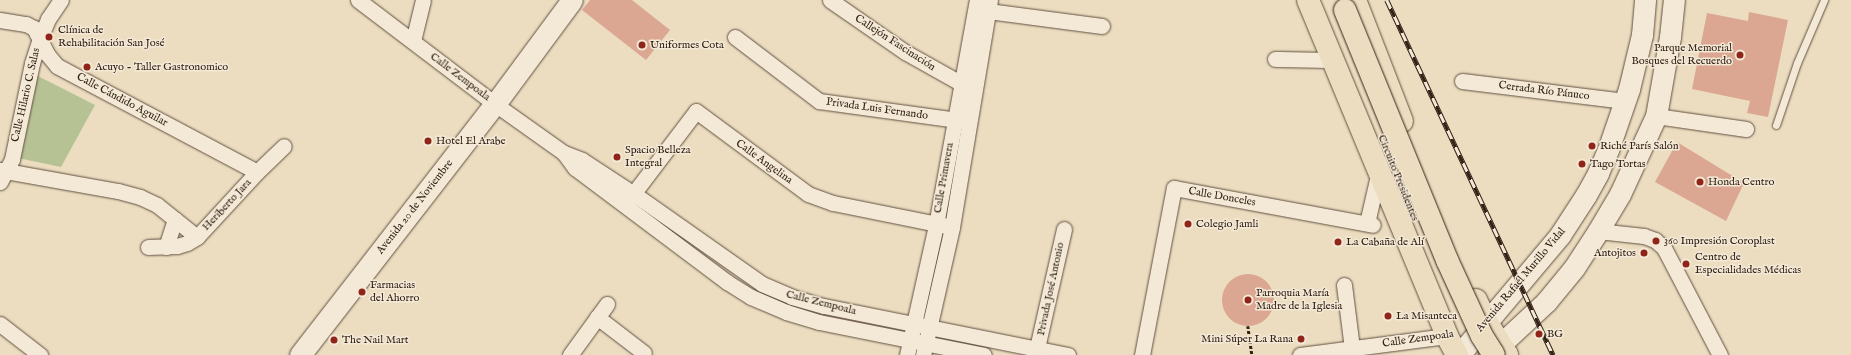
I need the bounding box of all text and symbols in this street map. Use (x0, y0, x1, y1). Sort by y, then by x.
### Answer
street label: Callejón Fascinación (852, 12, 938, 74)
place label: Clínica de Rehabilitación San José (58, 24, 165, 50)
marker: Clínica de Rehabilitación San José (43, 31, 55, 43)
place label: Uniformes Cota (650, 38, 724, 52)
marker: Uniformes Cota (637, 40, 647, 50)
place label: Parque Memorial Bosques del Recuerdo (1631, 42, 1732, 68)
street label: Calle Hilario C. Salas (9, 47, 43, 143)
street label: Calle Zempoala (427, 50, 493, 104)
marker: Parque Memorial Bosques del Recuerdo (1735, 50, 1745, 60)
place label: Acuyo - Taller Gastronomico (95, 60, 228, 74)
marker: Acuyo - Taller Gastronomico (82, 62, 92, 72)
street label: Calle Cándido Aguilar (74, 70, 170, 130)
street label: Cerrada Río Pánuco (1498, 79, 1590, 103)
street label: Privada Luis Fernando (825, 95, 929, 123)
street label: Circuito Presidentes (1375, 133, 1421, 223)
place label: Hotel El Arabe (436, 134, 506, 148)
marker: Hotel El Arabe (423, 136, 433, 146)
street label: Calle Angelina (733, 137, 795, 187)
place label: Riché París Salón (1600, 139, 1679, 153)
marker: Riché París Salón (1587, 141, 1597, 151)
street label: Calle Primavera (931, 142, 957, 214)
place label: Spacio Belleza Integral (625, 144, 690, 170)
marker: Spacio Belleza Integral (612, 152, 622, 162)
street label: Avenida 20 de Noviembre (374, 157, 456, 257)
place label: Tago Tortas (1590, 157, 1646, 171)
marker: Tago Tortas (1577, 159, 1587, 169)
place label: Honda Centro (1708, 175, 1775, 189)
street label: Heriberto Jara (200, 176, 254, 234)
marker: Honda Centro (1695, 177, 1705, 187)
street label: Calle Donceles (1187, 185, 1257, 209)
place label: Colegio Jamli (1196, 217, 1258, 231)
marker: Colegio Jamli (1183, 219, 1193, 229)
street label: Avenida Rafaél Murillo Vidal (1474, 225, 1568, 335)
place label: 360 Impresión Coroplast (1664, 234, 1775, 248)
place label: La Cabaña de Alí (1346, 235, 1424, 249)
marker: 360 Impresión Coroplast (1651, 236, 1661, 246)
marker: La Cabaña de Alí (1333, 237, 1343, 247)
street label: Privada José Antonio (1035, 241, 1067, 337)
place label: Antojitos (1594, 246, 1636, 260)
marker: Antojitos (1639, 248, 1649, 258)
place label: Centro de Especialidades Médicas (1695, 251, 1801, 277)
marker: Centro de Especialidades Médicas (1680, 258, 1692, 270)
place label: Farmacias del Ahorro (370, 279, 419, 305)
marker: Farmacias del Ahorro (357, 287, 367, 297)
place label: Parroquia María Madre de la Iglesia (1256, 287, 1342, 313)
street label: Calle Zempoala (785, 288, 857, 318)
marker: Parroquia María Madre de la Iglesia (1243, 295, 1253, 305)
place label: La Misanteca (1396, 309, 1457, 323)
marker: La Misanteca (1383, 311, 1393, 321)
street label: Calle Zempoala (1382, 327, 1454, 351)
place label: BG (1547, 327, 1563, 341)
marker: BG (1534, 329, 1544, 339)
place label: Mini Súper La Rana (1201, 332, 1293, 346)
place label: The Nail Mart (342, 333, 409, 347)
marker: Mini Súper La Rana (1296, 334, 1306, 344)
marker: The Nail Mart (329, 335, 339, 345)

